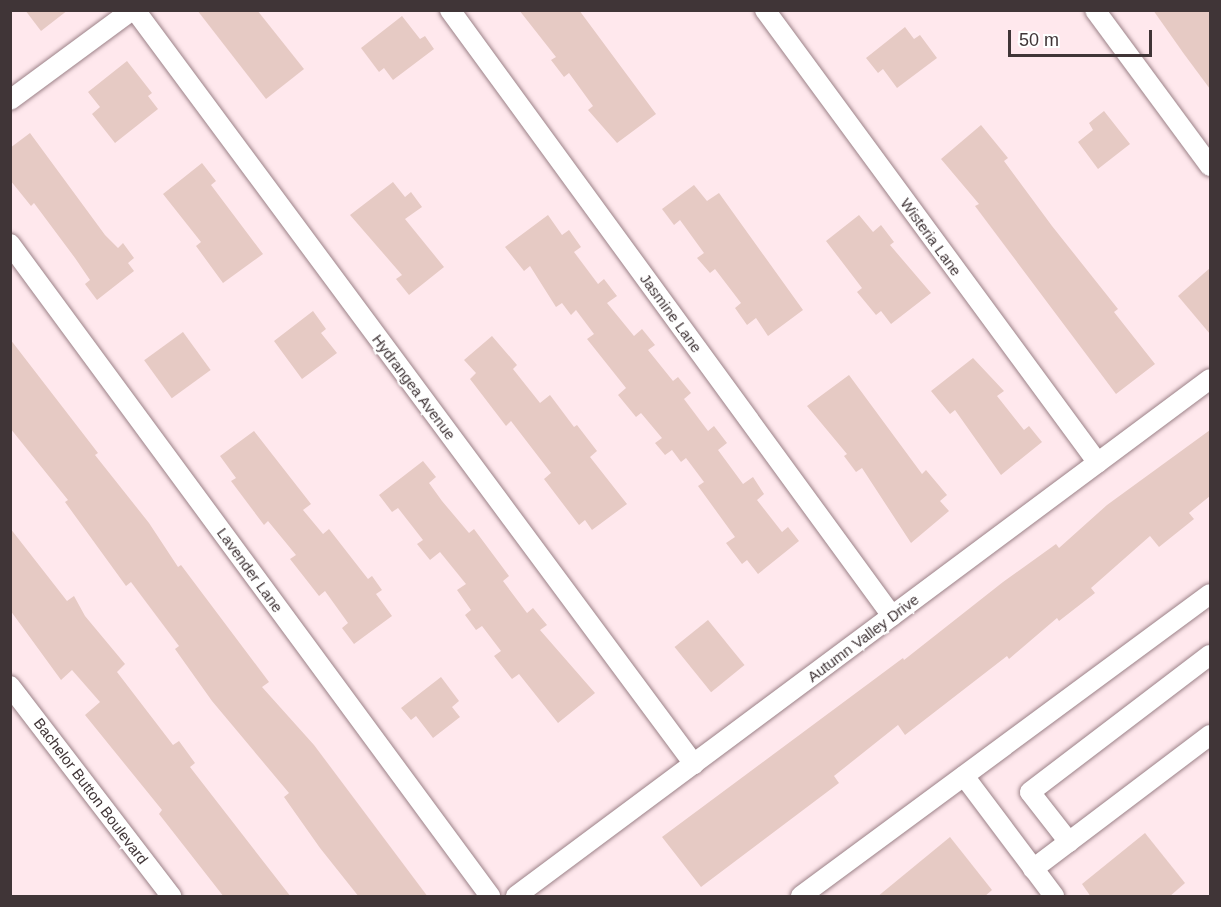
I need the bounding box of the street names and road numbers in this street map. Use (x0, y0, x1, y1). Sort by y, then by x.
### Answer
street label: Wisteria Lane (897, 195, 965, 279)
street label: Jasmine Lane (636, 270, 706, 356)
street label: Hydrangea Avenue (368, 330, 460, 444)
street label: Lavender Lane (213, 524, 287, 616)
street label: Autumn Valley Drive (804, 590, 922, 686)
street label: Bachelor Button Boulevard (30, 714, 152, 868)

